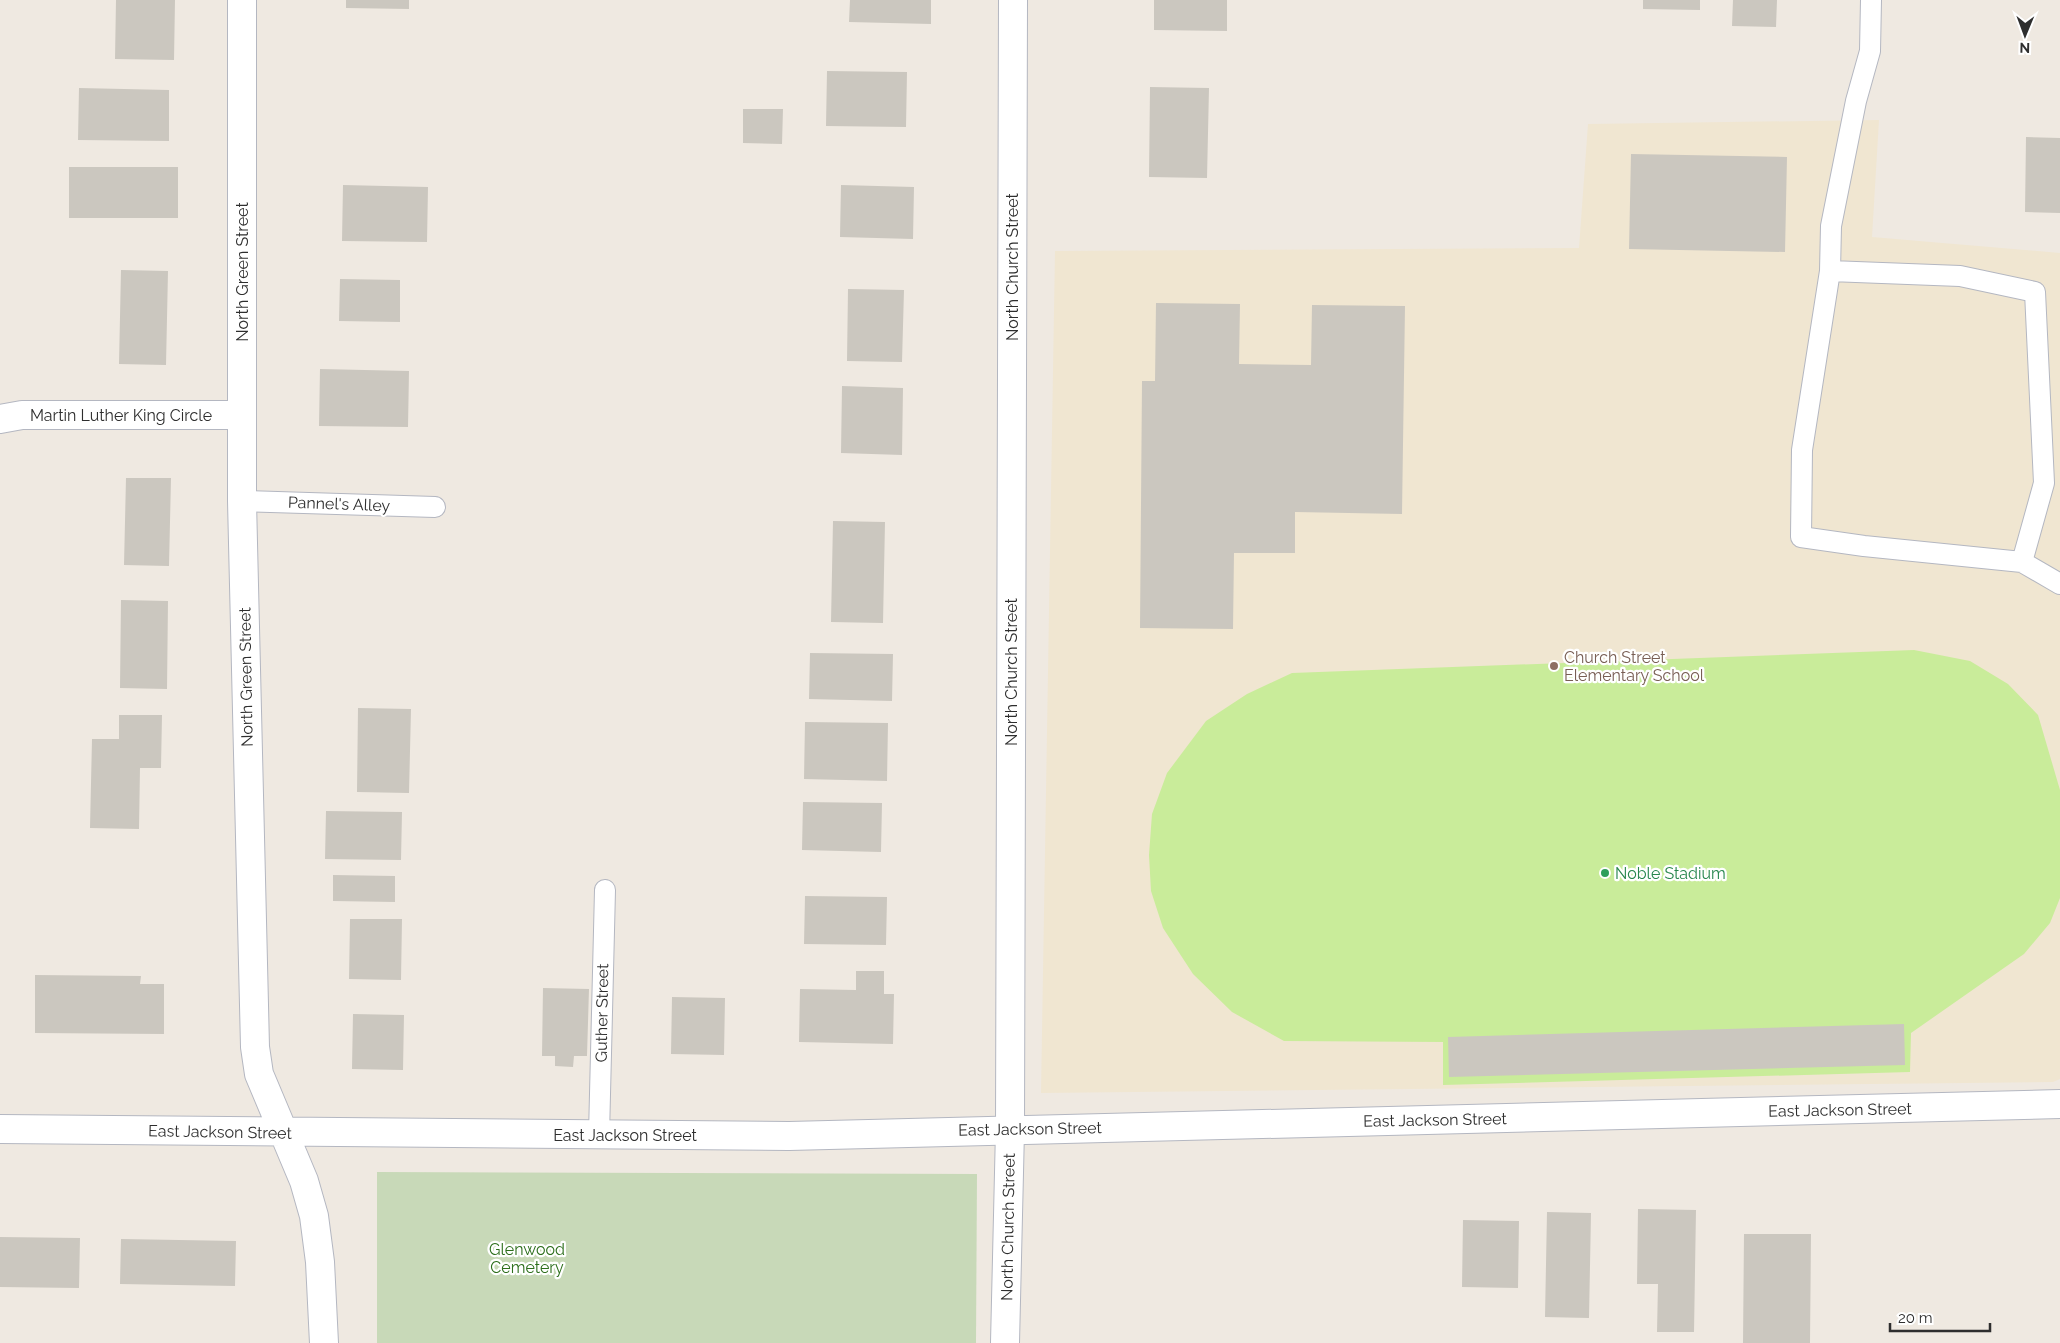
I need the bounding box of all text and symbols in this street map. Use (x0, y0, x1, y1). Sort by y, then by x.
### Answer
north arrow (2000, 10, 2050, 60)
text: N (2019, 40, 2030, 56)
street label: North Church Street (1003, 192, 1022, 341)
street label: North Green Street (233, 202, 252, 342)
street label: Martin Luther King Circle (30, 406, 212, 425)
street label: Pannel's Alley (287, 493, 391, 515)
street label: North Church Street (1002, 597, 1021, 746)
street label: North Green Street (235, 606, 257, 747)
place label: Church Street Elementary School (1564, 648, 1705, 685)
marker: Church Street Elementary School (1548, 660, 1560, 672)
place label: Noble Stadium (1615, 864, 1726, 883)
marker: Noble Stadium (1599, 867, 1611, 879)
street label: Guther Street (592, 963, 612, 1063)
street label: East Jackson Street (1768, 1099, 1913, 1121)
street label: East Jackson Street (1363, 1109, 1508, 1131)
street label: East Jackson Street (958, 1118, 1103, 1140)
street label: East Jackson Street (148, 1121, 293, 1143)
street label: East Jackson Street (553, 1126, 697, 1145)
street label: North Church Street (997, 1152, 1019, 1301)
park label: Glenwood Cemetery (489, 1240, 565, 1277)
scale bar (1890, 1300, 1990, 1332)
text: 20 m (1898, 1309, 1933, 1327)

